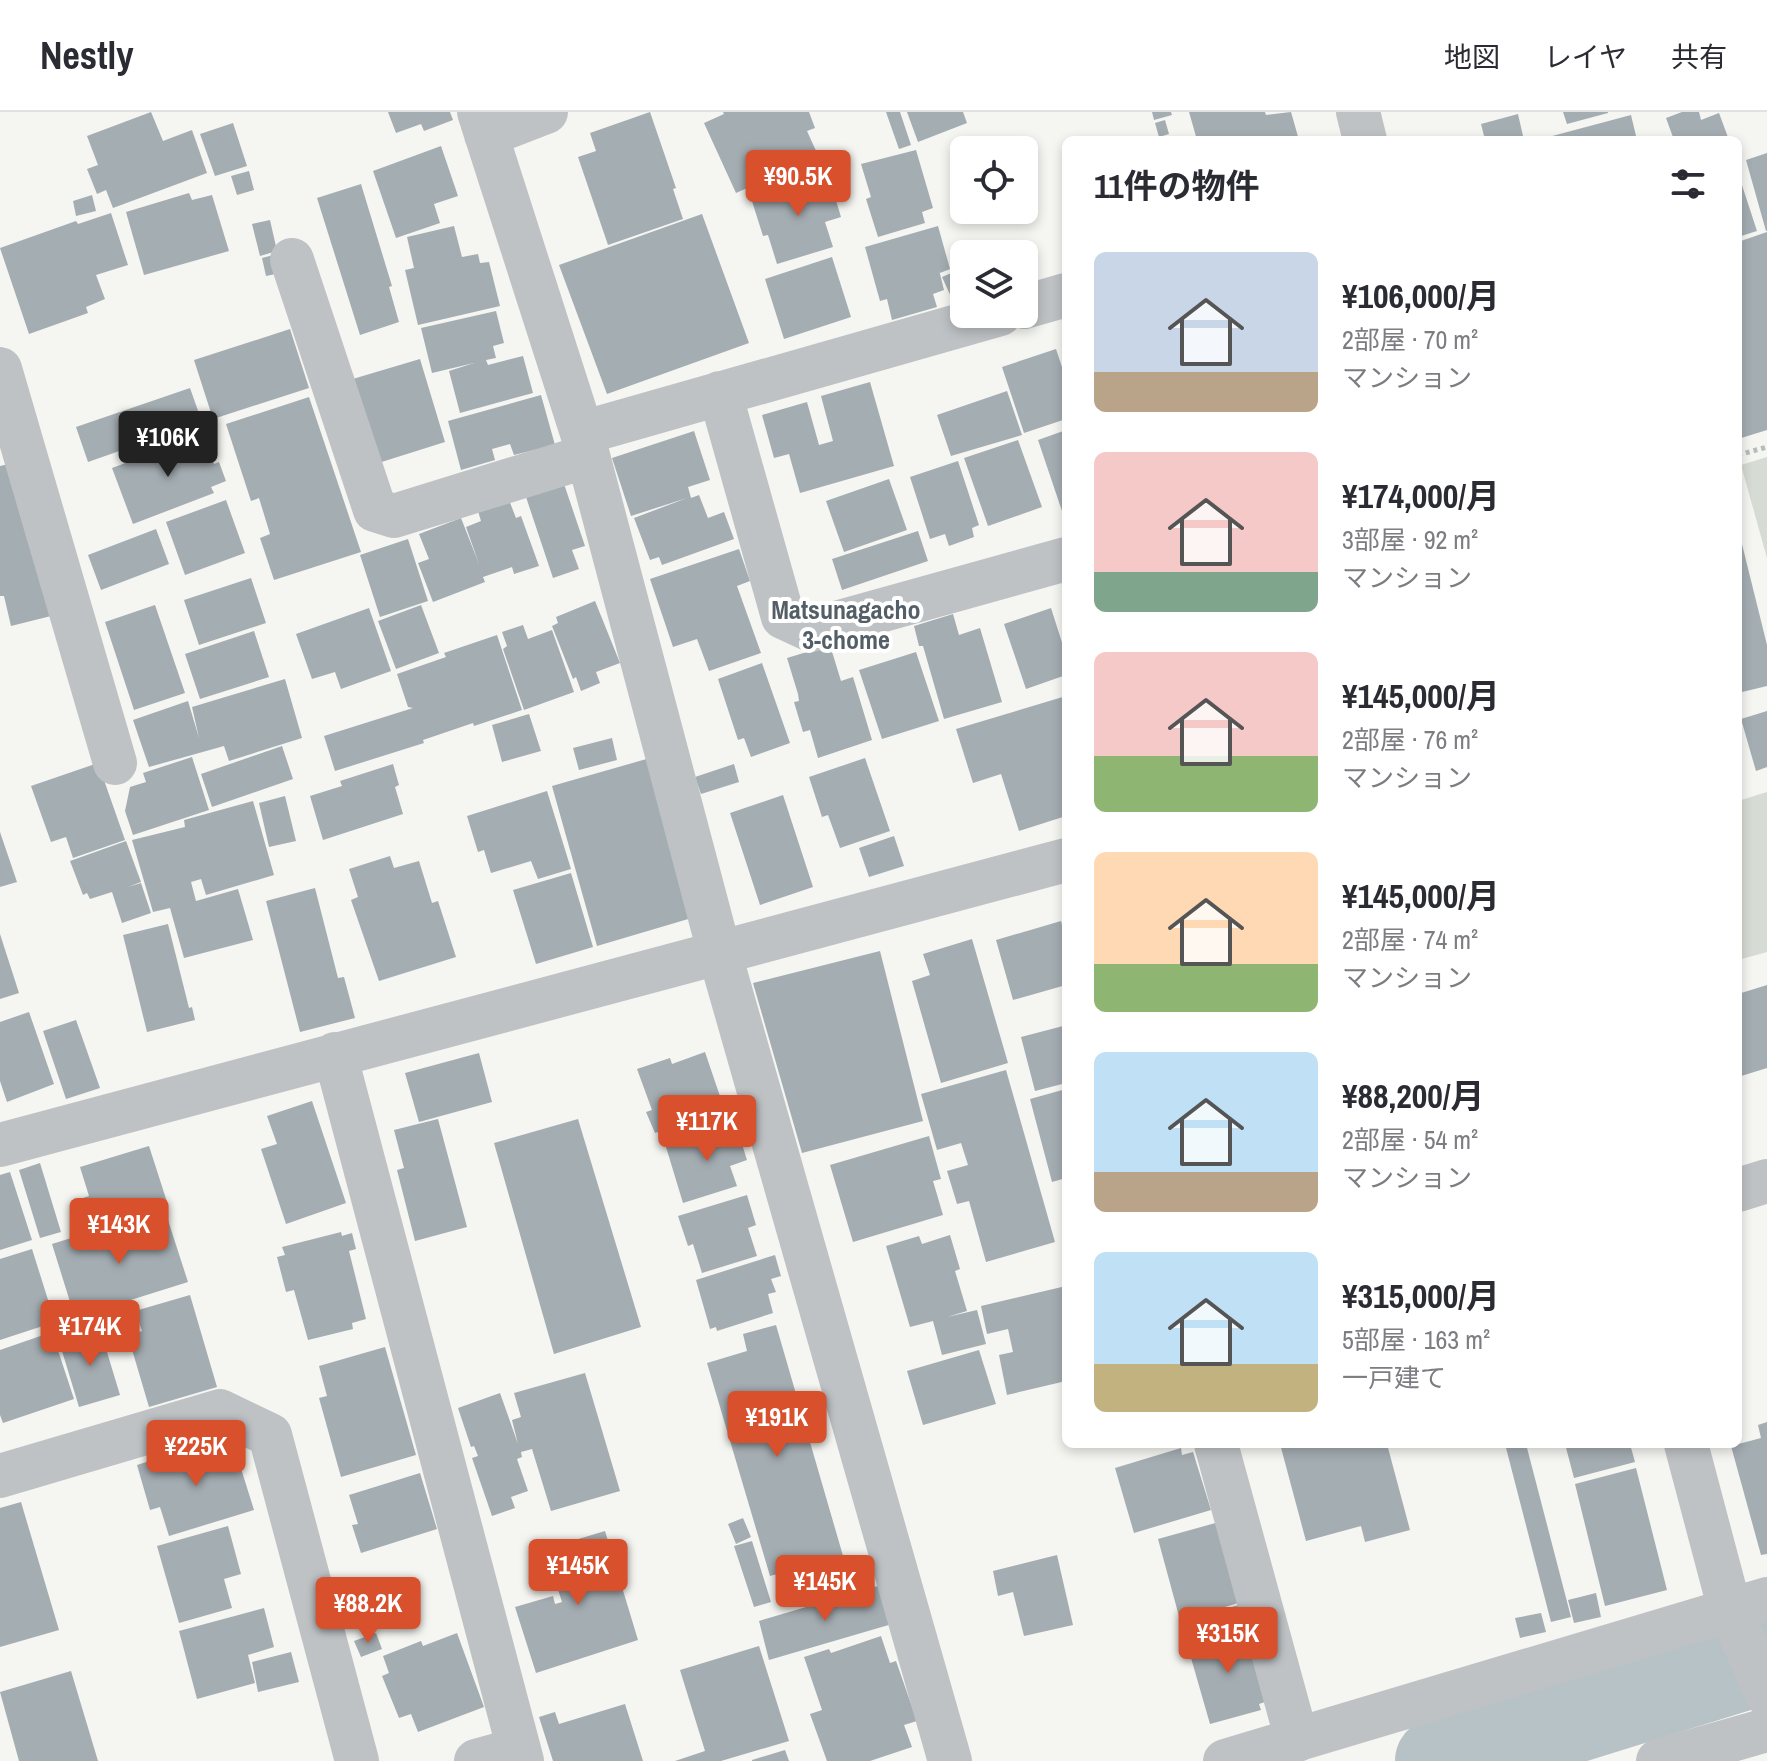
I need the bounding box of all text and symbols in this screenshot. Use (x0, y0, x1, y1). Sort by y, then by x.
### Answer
text: Nestly (40, 30, 134, 81)
text: 地図 (1444, 38, 1500, 76)
text: レイヤ (1544, 38, 1627, 76)
text: 共有 (1671, 38, 1727, 76)
map controls (950, 136, 1038, 328)
button: locate (950, 136, 1038, 224)
pin: ¥90.5K (733, 150, 863, 218)
text: ¥90.5K (764, 158, 832, 193)
icon: filters (1666, 162, 1710, 206)
text: 11件の物件 (1094, 163, 1259, 209)
button: layers (950, 240, 1038, 328)
text: ¥106,000/月 (1342, 273, 1500, 319)
icon: home (1158, 284, 1254, 380)
text: 2部屋 · 70 m² (1342, 322, 1478, 357)
text: マンション (1342, 360, 1472, 395)
pin: ¥106K (112, 411, 224, 479)
text: ¥106K (137, 419, 199, 454)
text: ¥174,000/月 (1342, 473, 1500, 519)
icon: home (1158, 484, 1254, 580)
text: 3部屋 · 92 m² (1342, 522, 1478, 557)
text: マンション (1342, 560, 1472, 595)
district label: Matsunagacho 3-chome (771, 592, 921, 657)
text: ¥145,000/月 (1342, 673, 1500, 719)
icon: home (1158, 684, 1254, 780)
text: 2部屋 · 76 m² (1342, 722, 1478, 757)
text: マンション (1342, 760, 1472, 795)
text: ¥145,000/月 (1342, 873, 1500, 919)
icon: home (1158, 884, 1254, 980)
text: 2部屋 · 74 m² (1342, 922, 1478, 957)
text: マンション (1342, 960, 1472, 995)
text: ¥88,200/月 (1342, 1073, 1485, 1119)
icon: home (1158, 1084, 1254, 1180)
pin: ¥117K (651, 1095, 763, 1163)
text: ¥117K (676, 1103, 738, 1138)
text: 2部屋 · 54 m² (1342, 1122, 1478, 1157)
text: マンション (1342, 1160, 1472, 1195)
pin: ¥143K (63, 1198, 175, 1266)
text: ¥143K (88, 1206, 150, 1241)
text: ¥315,000/月 (1342, 1273, 1500, 1319)
icon: home (1158, 1284, 1254, 1380)
pin: ¥174K (34, 1300, 146, 1368)
text: ¥174K (59, 1308, 121, 1343)
text: 5部屋 · 163 m² (1342, 1322, 1490, 1357)
text: 一戸建て (1342, 1360, 1446, 1395)
pin: ¥191K (721, 1391, 833, 1459)
text: ¥191K (746, 1399, 808, 1434)
pin: ¥225K (140, 1420, 252, 1488)
text: ¥225K (165, 1428, 227, 1463)
pin: ¥145K (522, 1539, 634, 1607)
text: ¥145K (547, 1547, 609, 1582)
pin: ¥145K (769, 1555, 881, 1623)
text: ¥145K (794, 1563, 856, 1598)
pin: ¥88.2K (303, 1577, 433, 1645)
text: ¥88.2K (334, 1585, 402, 1620)
pin: ¥315K (1172, 1607, 1284, 1675)
text: ¥315K (1197, 1615, 1259, 1650)

